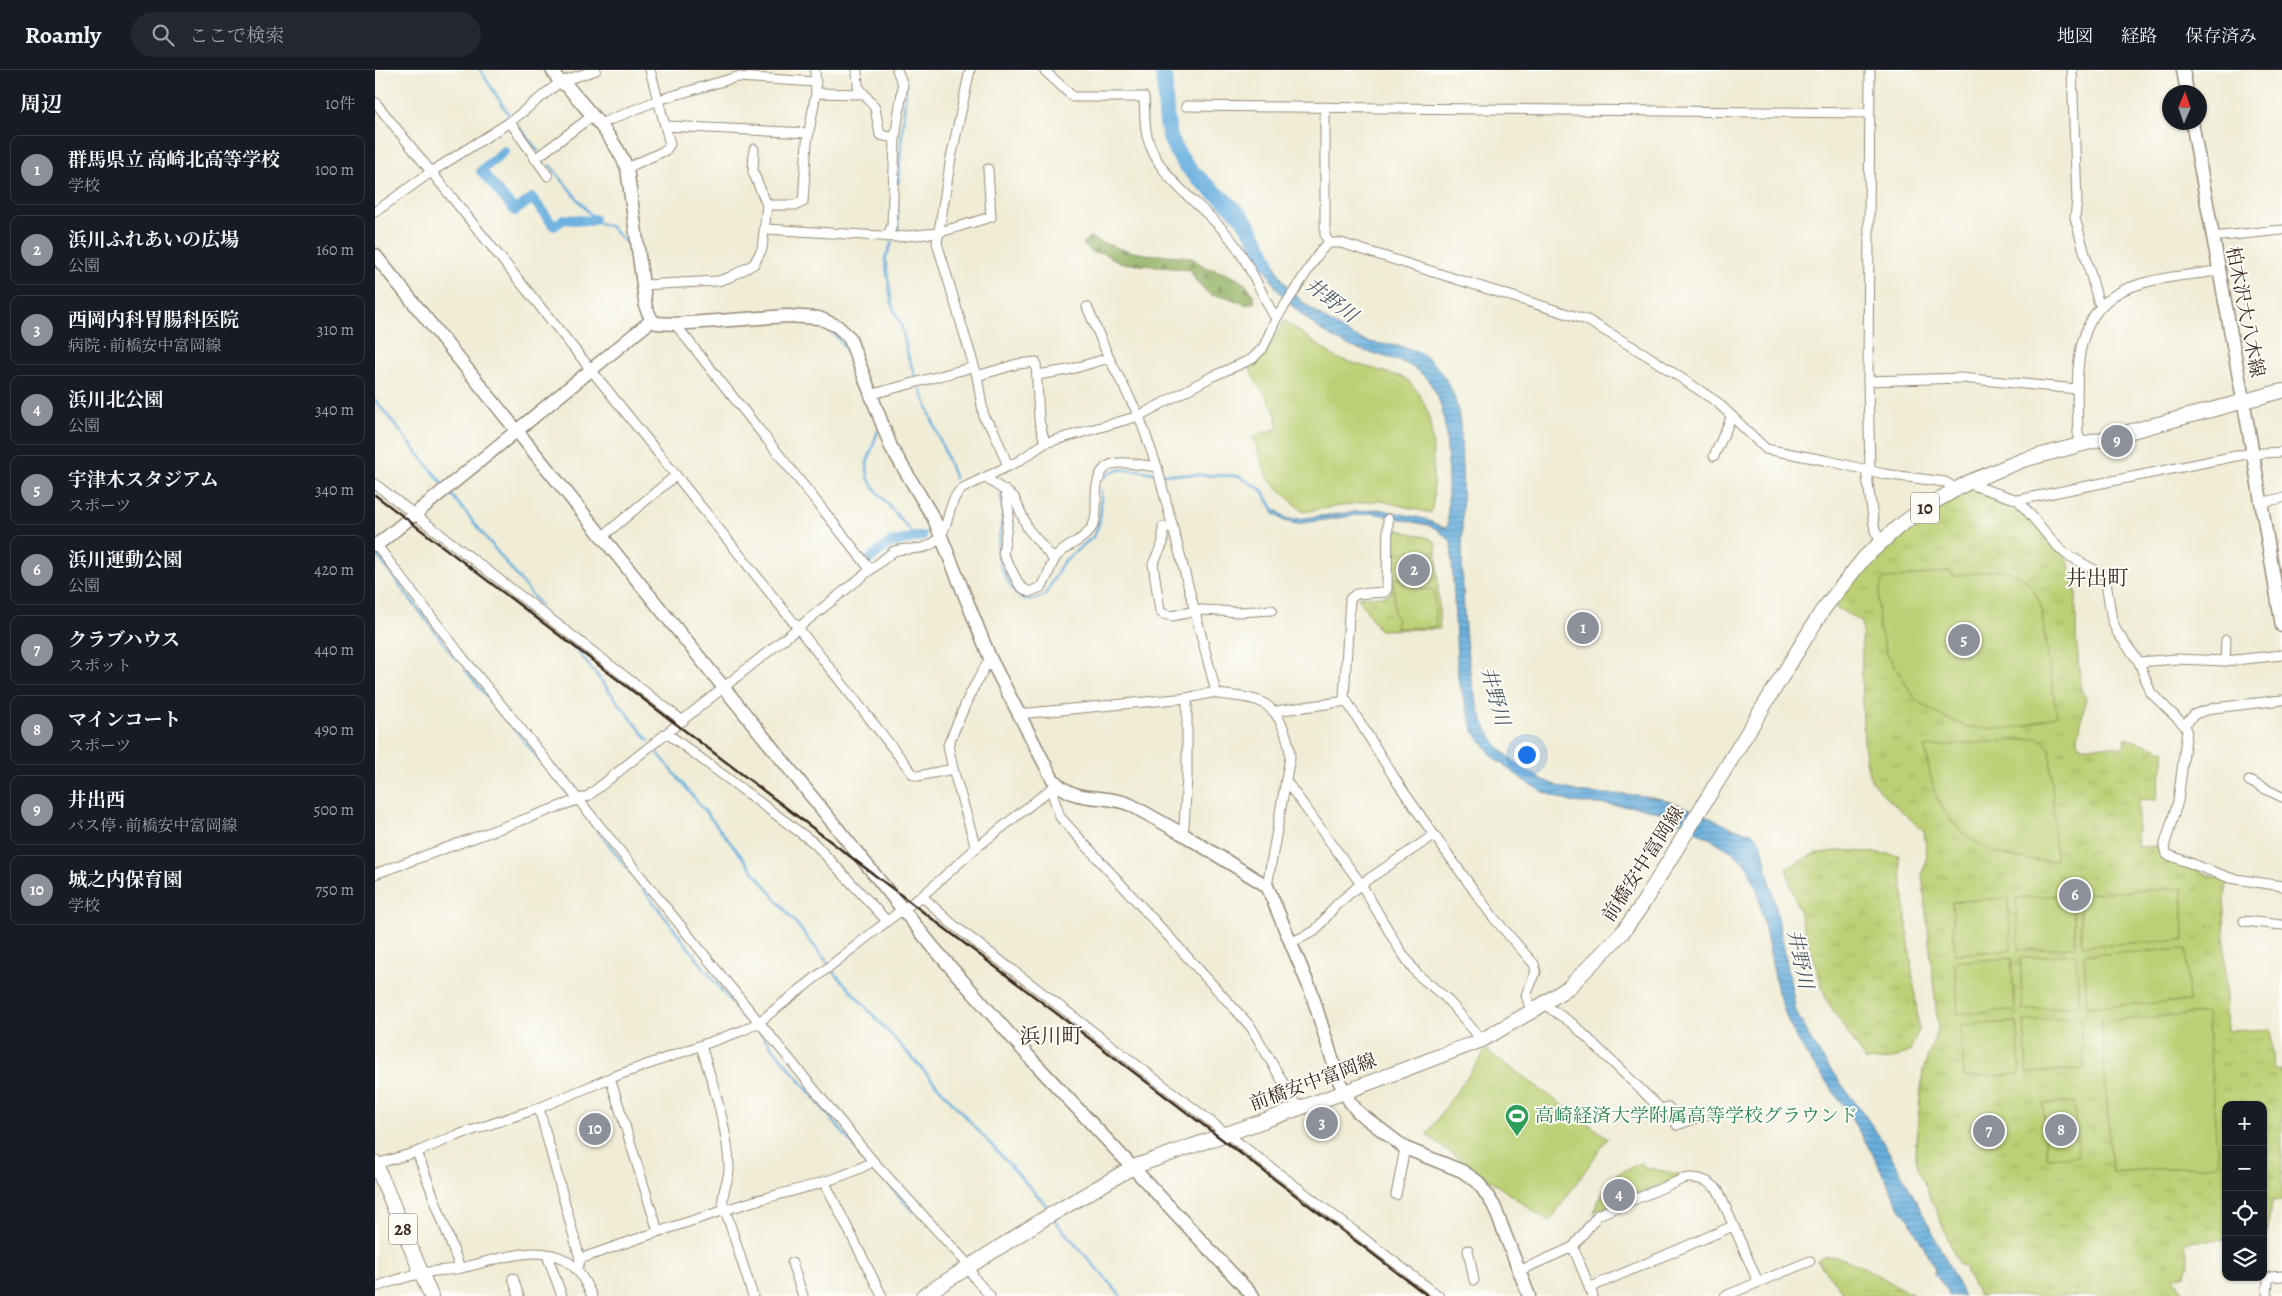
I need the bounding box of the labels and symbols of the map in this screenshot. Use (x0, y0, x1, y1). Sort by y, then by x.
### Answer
north arrow (2162, 85, 2207, 130)
street label: 柏木沢大八木線 (2220, 244, 2270, 380)
water label: 井野川 (1299, 271, 1365, 330)
pin: 9 (2101, 422, 2133, 460)
road number: 10 (1911, 492, 1939, 523)
pin: 2 (1398, 551, 1430, 589)
district label: 井出町 (2066, 564, 2129, 592)
pin: 1 (1567, 609, 1599, 647)
pin: 5 (1948, 621, 1980, 659)
water label: 井野川 (1474, 663, 1517, 730)
your location (1514, 742, 1540, 768)
street label: 前橋安中富岡線 (1596, 801, 1690, 927)
pin: 6 (2059, 876, 2091, 914)
water label: 井野川 (1781, 927, 1820, 993)
district label: 浜川町 (1020, 1022, 1083, 1050)
street label: 前橋安中富岡線 (1246, 1047, 1380, 1117)
sports icon: 高崎経済大学附属高等学校グラウンド (1504, 1103, 1530, 1137)
place label: 高崎経済大学附属高等学校グラウンド (1535, 1103, 1858, 1129)
pin: 3 (1306, 1104, 1338, 1142)
pin: 10 (579, 1110, 611, 1148)
pin: 8 (2045, 1111, 2077, 1149)
pin: 7 (1973, 1112, 2005, 1150)
pin: 4 (1603, 1176, 1635, 1214)
road number: 28 (389, 1214, 417, 1244)

